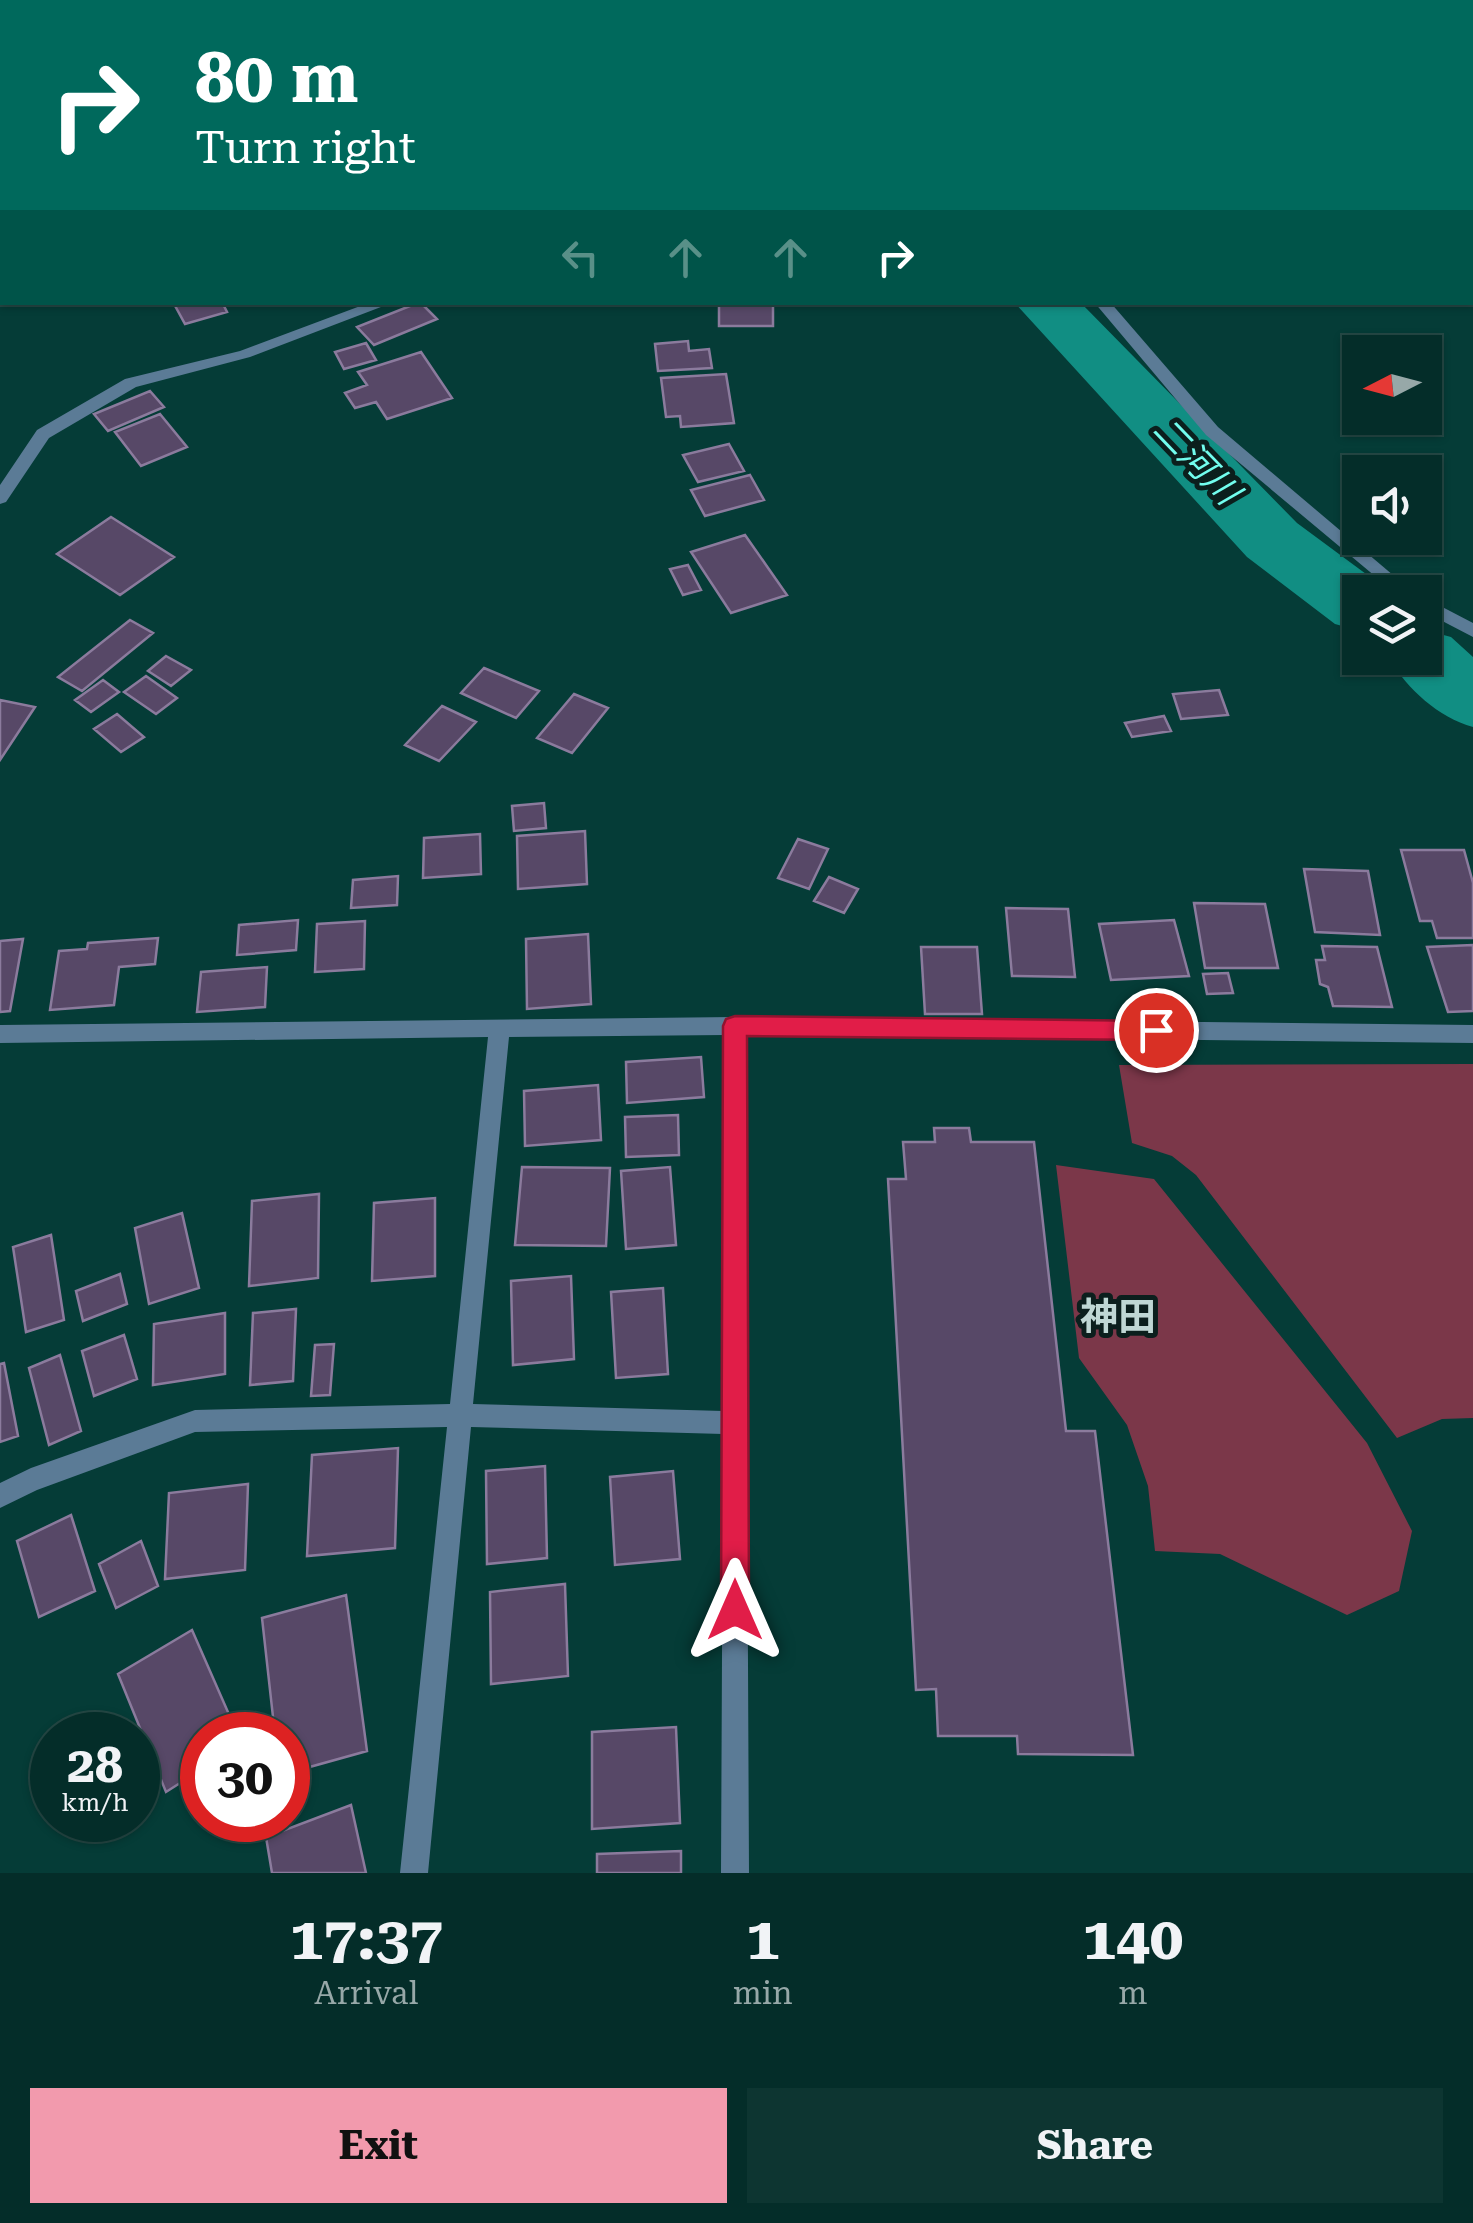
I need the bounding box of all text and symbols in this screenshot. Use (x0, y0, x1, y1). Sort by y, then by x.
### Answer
text: 80 m (195, 37, 359, 119)
icon: right (30, 40, 160, 170)
text: Turn right (195, 121, 416, 174)
icon: left (553, 230, 608, 285)
icon: ahead (658, 230, 713, 285)
icon: ahead (763, 230, 818, 285)
icon: right (868, 230, 923, 285)
north arrow (1342, 335, 1442, 435)
map controls (1342, 335, 1442, 675)
water label: 二河川 (1145, 409, 1250, 516)
button: sound (1342, 455, 1442, 555)
button: layers (1342, 575, 1442, 675)
pin (1114, 988, 1199, 1073)
icon: arrive (1129, 1003, 1184, 1058)
district label: 神田 (1080, 1295, 1156, 1339)
position arrow (683, 1558, 787, 1662)
speed limit sign: 30 (180, 1712, 310, 1842)
text: 28 (67, 1736, 123, 1794)
text: km/h (62, 1788, 128, 1817)
text: 17:37 (290, 1903, 443, 1974)
text: 1 (746, 1903, 779, 1974)
text: 140 (1082, 1903, 1183, 1974)
text: Arrival (314, 1974, 418, 2012)
text: min (733, 1974, 793, 2012)
text: m (1118, 1974, 1147, 2012)
button: Exit (30, 2088, 727, 2203)
button: Share (747, 2088, 1443, 2203)

